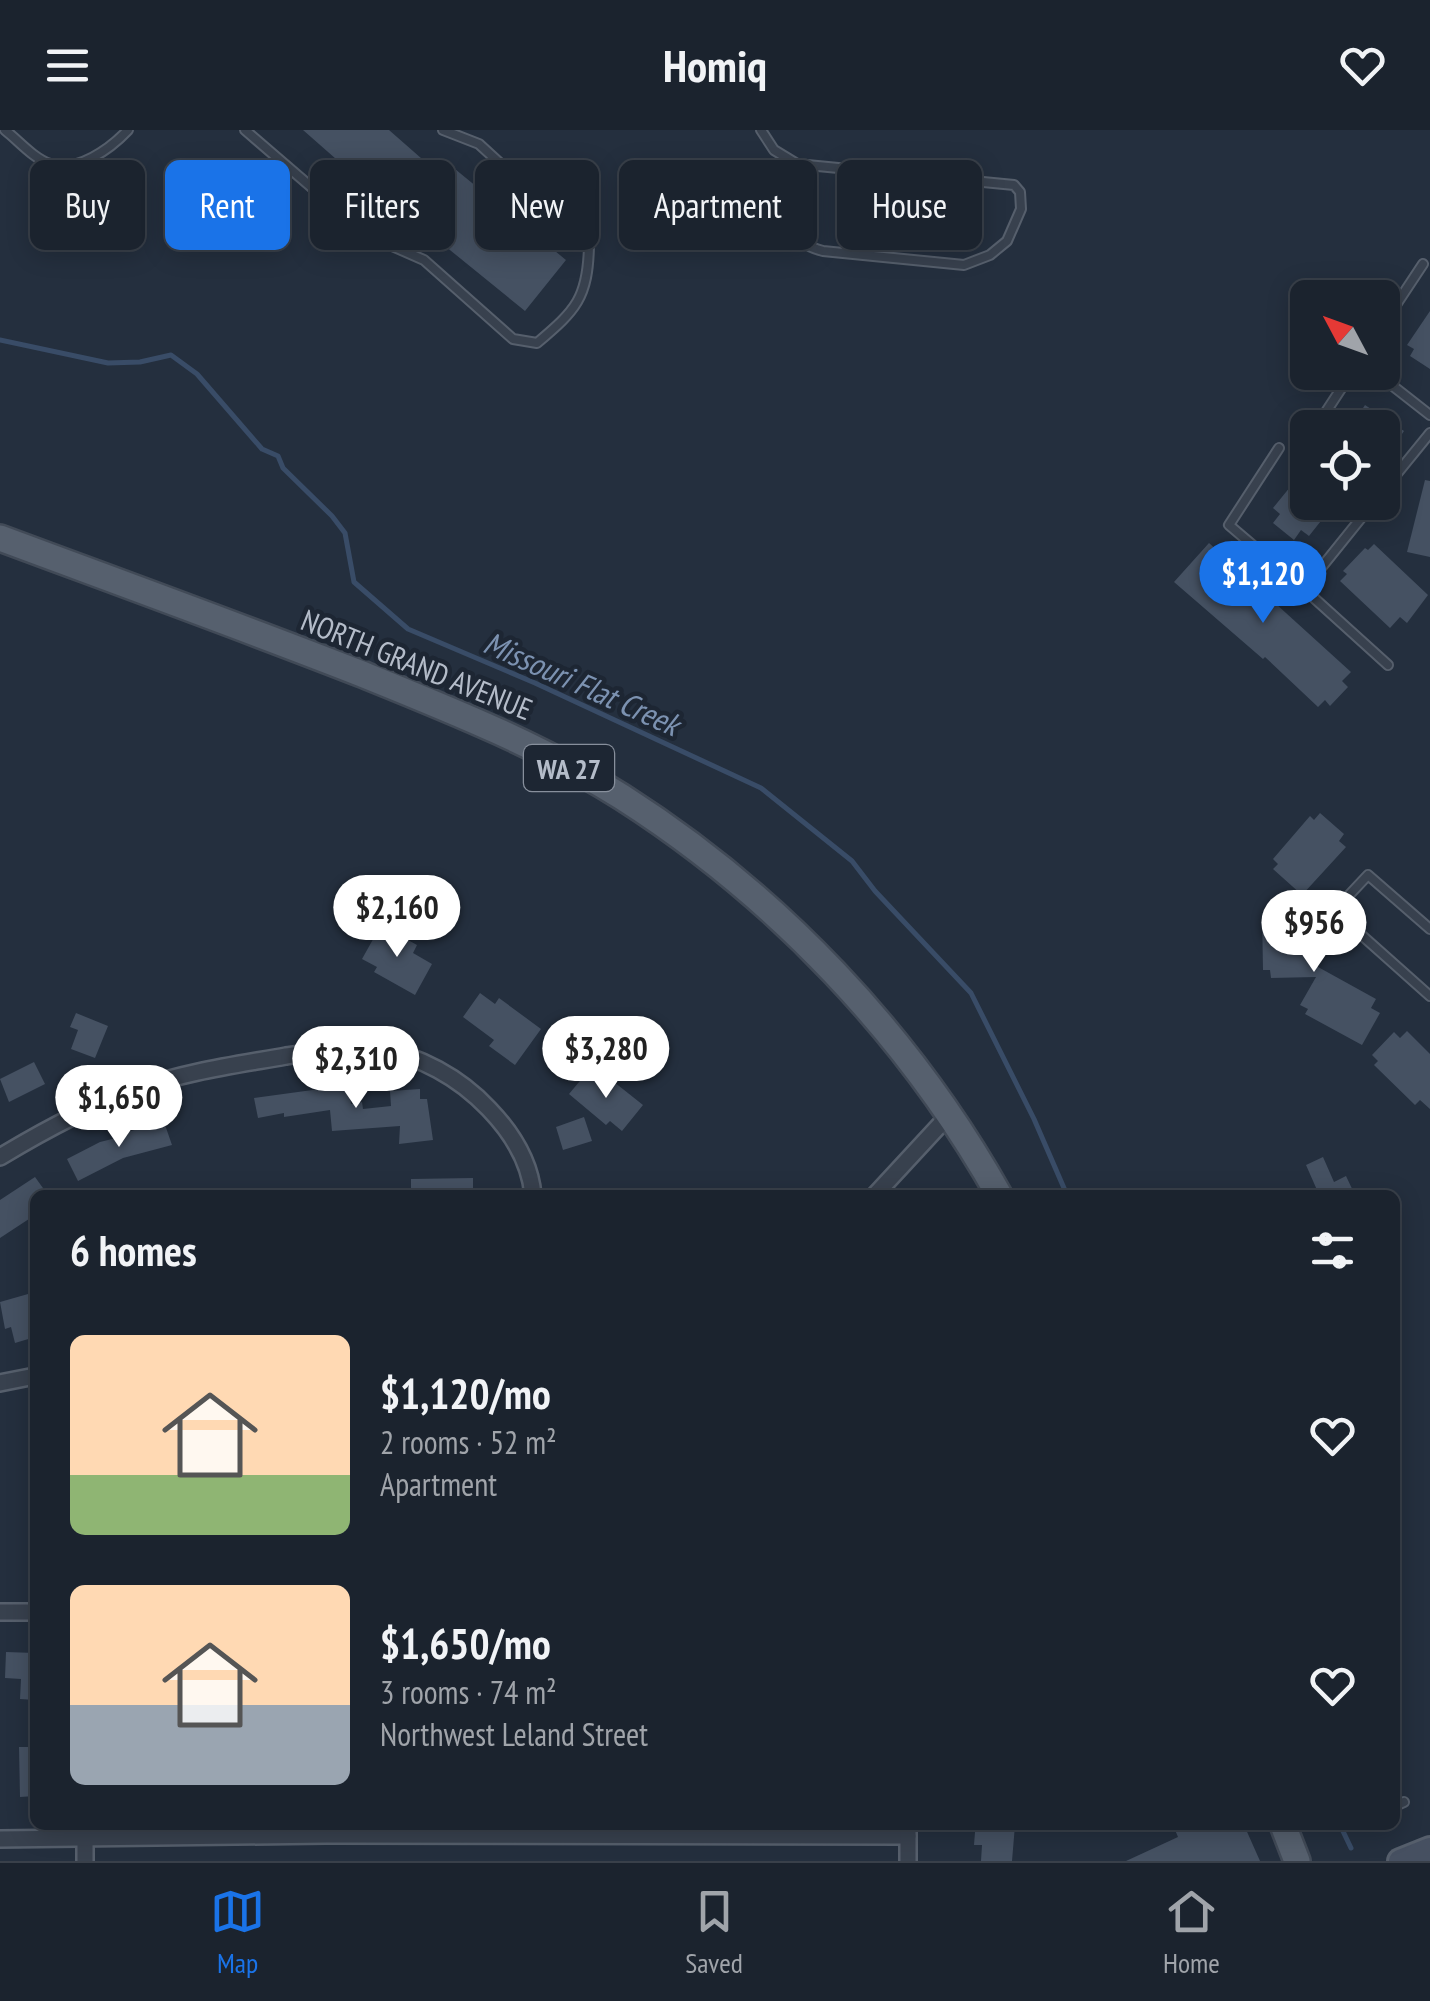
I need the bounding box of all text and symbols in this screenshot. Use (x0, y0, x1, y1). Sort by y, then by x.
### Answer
text: Homiq (663, 36, 767, 94)
icon: menu (40, 38, 95, 93)
icon: heart (1335, 38, 1390, 93)
chip: Buy (30, 160, 145, 250)
chip: Rent (165, 160, 290, 250)
chip: Filters (310, 160, 455, 250)
chip: New (475, 160, 599, 250)
chip: Apartment (619, 160, 817, 250)
chip: House (837, 160, 982, 250)
north arrow (1290, 280, 1400, 390)
map controls (1290, 280, 1400, 520)
button: locate (1290, 410, 1400, 520)
pin: $1,120 (1182, 541, 1344, 626)
text: $1,120 (1221, 552, 1305, 594)
street label: NORTH GRAND AVENUE (296, 600, 538, 728)
water label: Missouri Flat Creek (478, 621, 690, 746)
road number: WA 27 (524, 745, 614, 791)
pin: $2,160 (316, 875, 478, 960)
text: $2,160 (355, 886, 439, 928)
pin: $956 (1255, 890, 1373, 975)
text: $956 (1283, 901, 1345, 943)
pin: $3,280 (525, 1016, 687, 1101)
pin: $2,310 (275, 1026, 437, 1111)
text: $3,280 (564, 1027, 648, 1069)
text: $2,310 (314, 1037, 398, 1079)
pin: $1,650 (38, 1065, 200, 1150)
text: $1,650 (77, 1076, 161, 1118)
text: 6 homes (70, 1223, 197, 1278)
icon: filters (1305, 1223, 1360, 1278)
text: $1,120/mo (380, 1366, 551, 1421)
icon: home (150, 1375, 270, 1495)
icon: heart (1305, 1408, 1360, 1463)
text: 2 rooms · 52 m² (380, 1421, 557, 1463)
text: Apartment (380, 1463, 497, 1505)
text: $1,650/mo (380, 1616, 551, 1671)
icon: home (150, 1625, 270, 1745)
icon: heart (1305, 1658, 1360, 1713)
text: 3 rooms · 74 m² (380, 1671, 557, 1713)
text: Northwest Leland Street (380, 1713, 648, 1755)
tab: Map (210, 1884, 265, 1981)
tab: Saved (685, 1884, 743, 1981)
tab: Home (1163, 1884, 1220, 1981)

